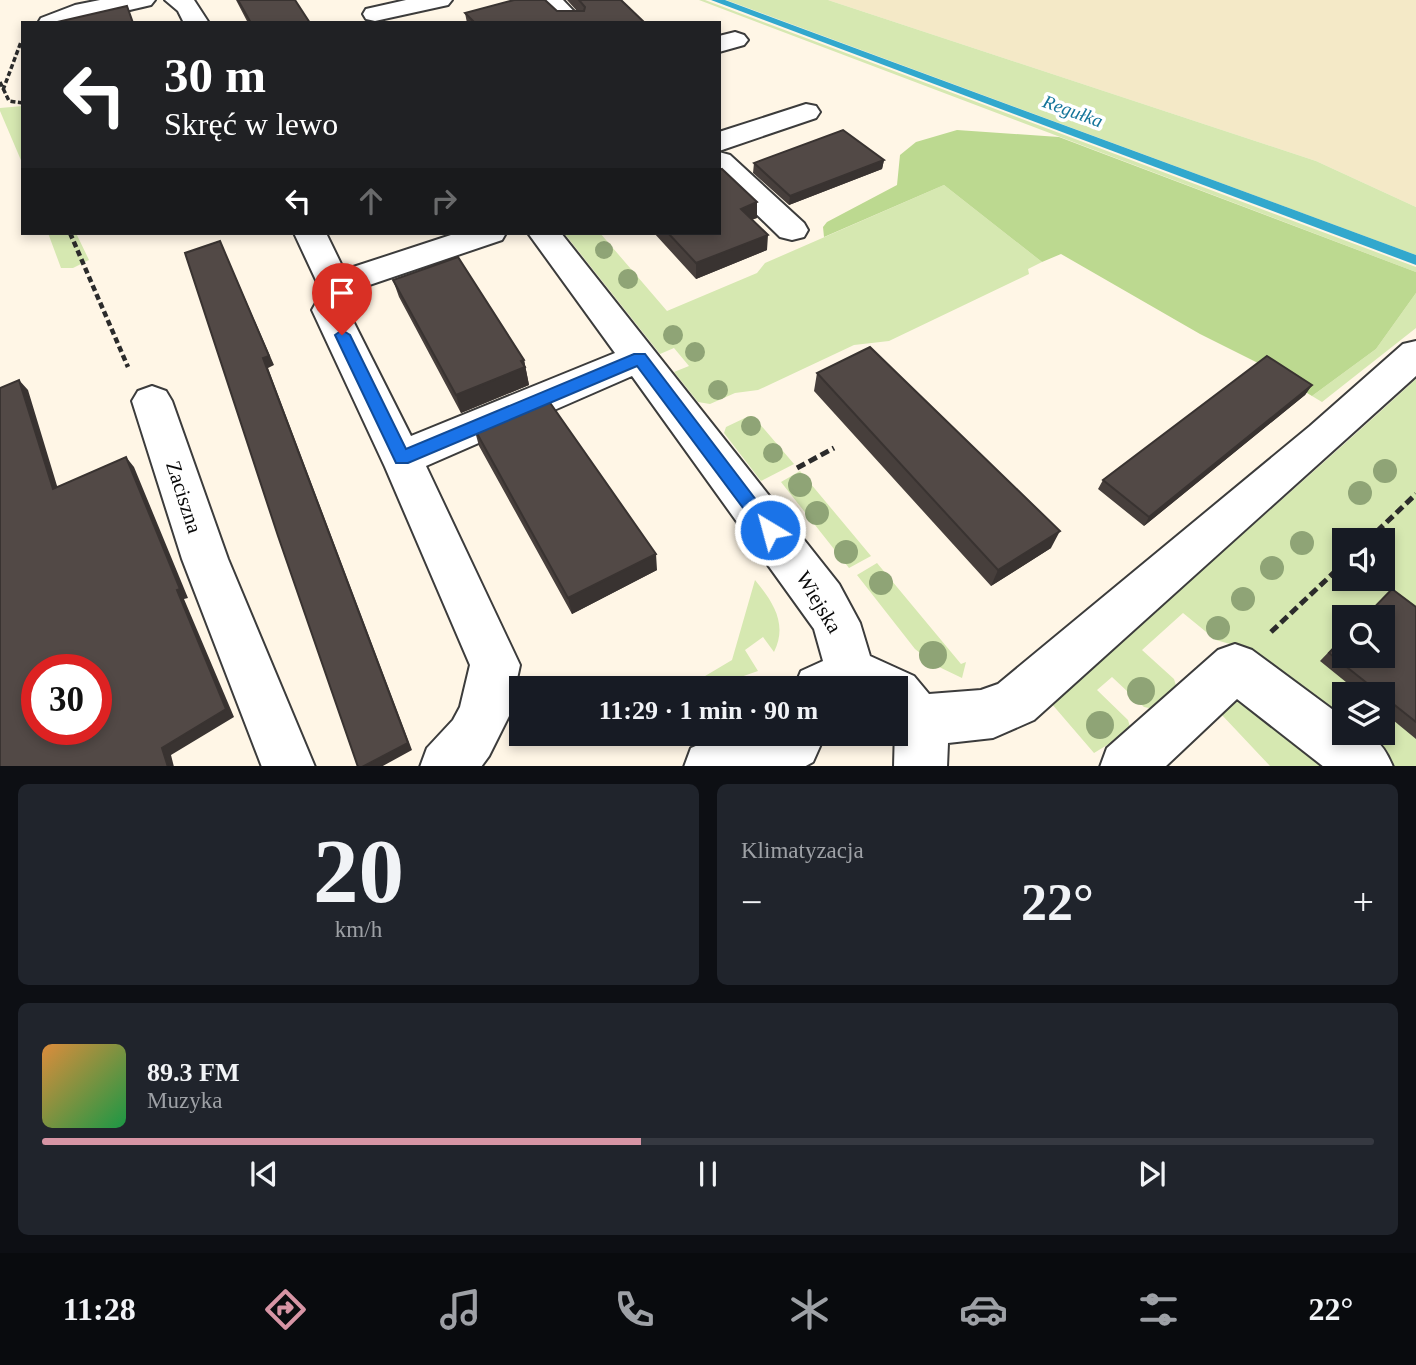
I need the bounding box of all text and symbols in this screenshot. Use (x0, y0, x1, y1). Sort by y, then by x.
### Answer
text: 30 m (164, 48, 266, 103)
icon: left (49, 49, 140, 140)
water label: Regułka (1039, 90, 1106, 132)
text: Skręć w lewo (164, 106, 338, 142)
icon: left (279, 182, 317, 220)
icon: ahead (352, 182, 390, 220)
icon: right (425, 182, 463, 220)
pin (312, 263, 372, 335)
icon: arrive (323, 274, 361, 312)
street label: Zaciszna (161, 458, 207, 537)
position arrow (733, 493, 807, 567)
map controls (1332, 528, 1395, 745)
button: sound (1332, 528, 1395, 591)
street label: Wiejska (791, 567, 847, 638)
button: search (1332, 605, 1395, 668)
speed limit sign: 30 (21, 654, 112, 745)
button: layers (1332, 682, 1395, 745)
text: 11:29 · 1 min · 90 m (599, 696, 818, 725)
text: 20 (313, 821, 404, 922)
text: Klimatyzacja (741, 838, 864, 863)
text: 22° (1021, 874, 1094, 931)
text: − (741, 881, 762, 923)
text: + (1353, 881, 1374, 923)
text: km/h (335, 917, 382, 942)
text: 89.3 FM (147, 1058, 239, 1087)
text: Muzyka (147, 1088, 222, 1113)
icon: previous (245, 1155, 283, 1193)
icon: pause (689, 1155, 727, 1193)
icon: next (1133, 1155, 1171, 1193)
icon: directions (261, 1285, 310, 1334)
icon: music (436, 1285, 485, 1334)
icon: phone (610, 1285, 659, 1334)
icon: climate (785, 1285, 834, 1334)
icon: car (959, 1285, 1008, 1334)
icon: filters (1134, 1285, 1183, 1334)
text: 11:28 (63, 1291, 136, 1327)
text: 22° (1308, 1291, 1353, 1327)

